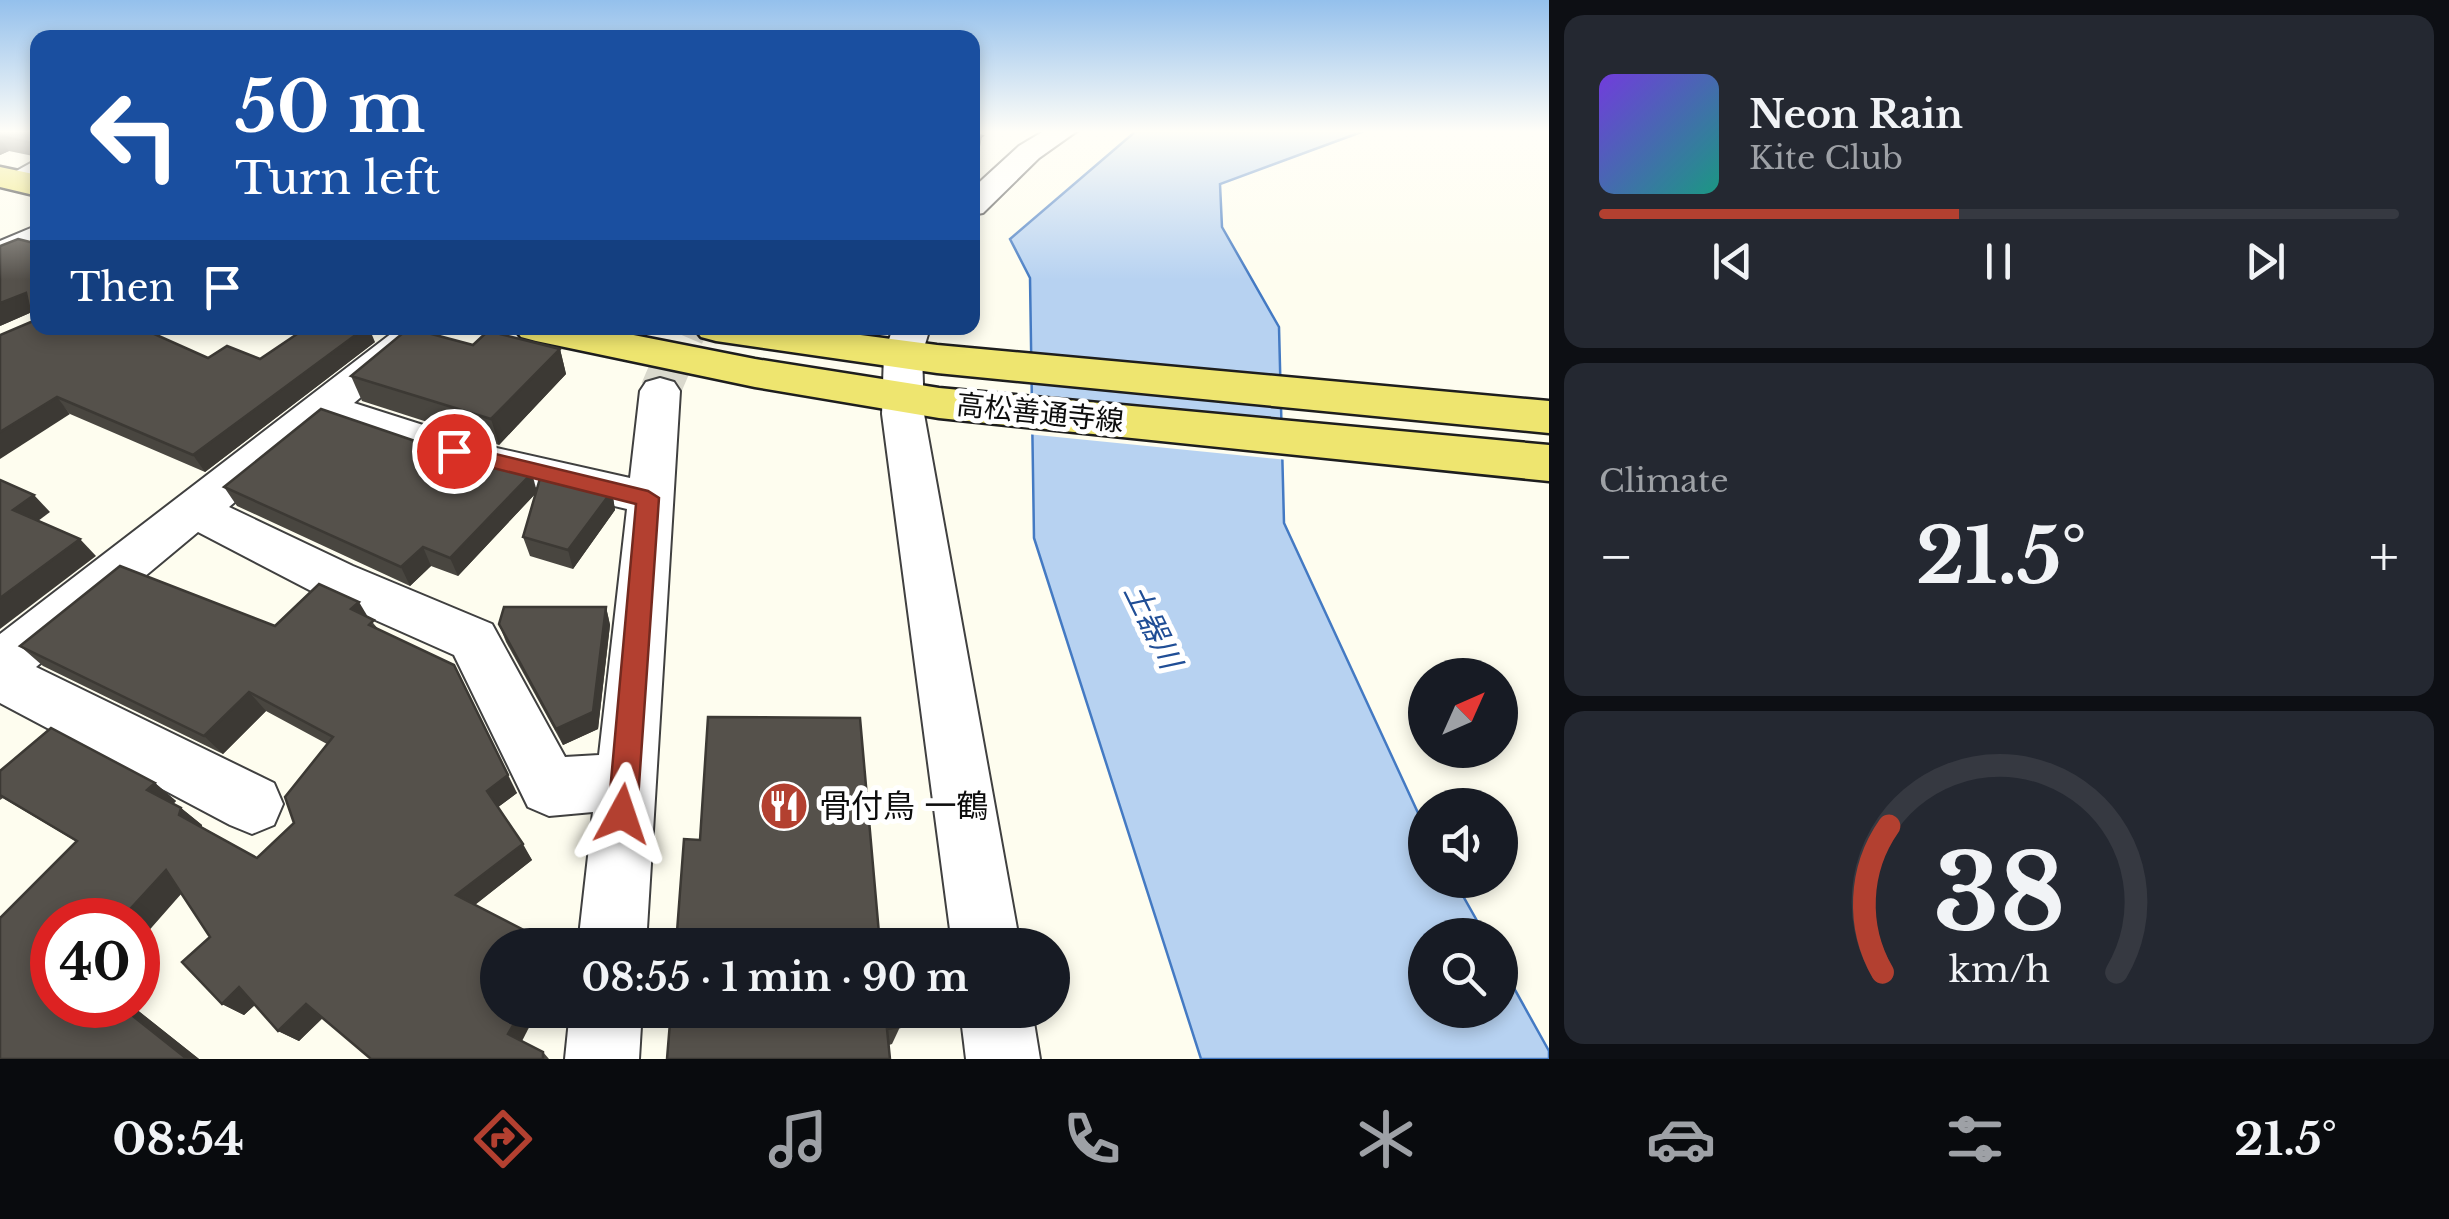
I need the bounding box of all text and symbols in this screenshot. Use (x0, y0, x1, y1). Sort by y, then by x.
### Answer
text: 50 m (235, 64, 426, 151)
icon: left (70, 70, 200, 200)
text: Neon Rain (1749, 91, 1963, 138)
text: Kite Club (1749, 138, 1903, 178)
text: Turn left (235, 150, 440, 206)
icon: previous (1705, 234, 1760, 289)
icon: pause (1971, 234, 2026, 289)
icon: next (2238, 234, 2293, 289)
icon: arrive (195, 260, 250, 315)
text: Then (70, 264, 175, 311)
street label: 高松善通寺線 (955, 387, 1125, 439)
pin (412, 409, 497, 494)
icon: arrive (427, 424, 482, 479)
text: Climate (1599, 461, 1728, 501)
text: 21.5° (1916, 510, 2087, 603)
text: − (1599, 523, 1634, 591)
text: + (2369, 523, 2399, 591)
water label: 土器川 (1117, 577, 1191, 677)
north arrow (1408, 658, 1518, 768)
map controls (1408, 658, 1518, 1028)
position arrow (570, 762, 674, 866)
restaurant icon: 骨付鳥 一鶴 (758, 780, 810, 832)
place label: 骨付鳥 一鶴 (819, 786, 988, 826)
button: sound (1408, 788, 1518, 898)
text: 38 (1933, 829, 2065, 958)
speed limit sign: 40 (30, 898, 160, 1028)
button: search (1408, 918, 1518, 1028)
text: km/h (1948, 947, 2050, 992)
text: 08:55 · 1 min · 90 m (581, 954, 969, 1001)
icon: directions (468, 1104, 538, 1174)
icon: music (763, 1104, 833, 1174)
icon: phone (1057, 1104, 1127, 1174)
icon: climate (1351, 1104, 1421, 1174)
icon: car (1646, 1104, 1716, 1174)
icon: filters (1940, 1104, 2010, 1174)
text: 08:54 (112, 1111, 244, 1167)
text: 21.5° (2234, 1111, 2337, 1167)

